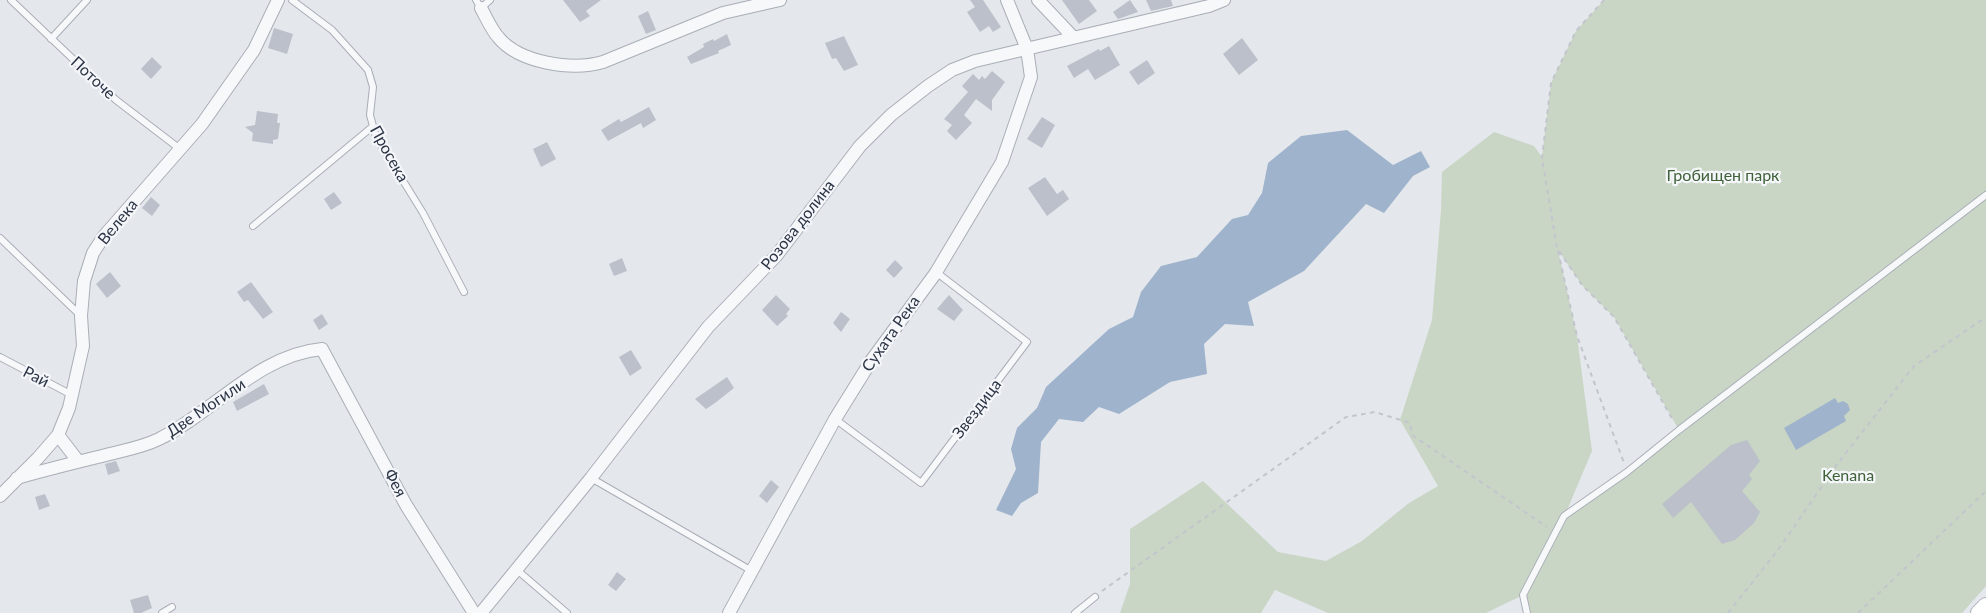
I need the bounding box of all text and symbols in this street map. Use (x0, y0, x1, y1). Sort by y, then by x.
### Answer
street label: Поточе (67, 53, 119, 103)
street label: Просека (366, 122, 412, 186)
park label: Гробищен парк (1667, 166, 1779, 186)
street label: Розова долина (757, 176, 839, 274)
street label: Велека (94, 195, 142, 249)
street label: Сухата Река (858, 292, 924, 376)
street label: Рай (20, 362, 52, 392)
street label: Две Могили (163, 375, 249, 441)
street label: Звездица (948, 376, 1006, 442)
street label: Фея (380, 466, 410, 500)
park label: Kenana (1822, 466, 1874, 486)

